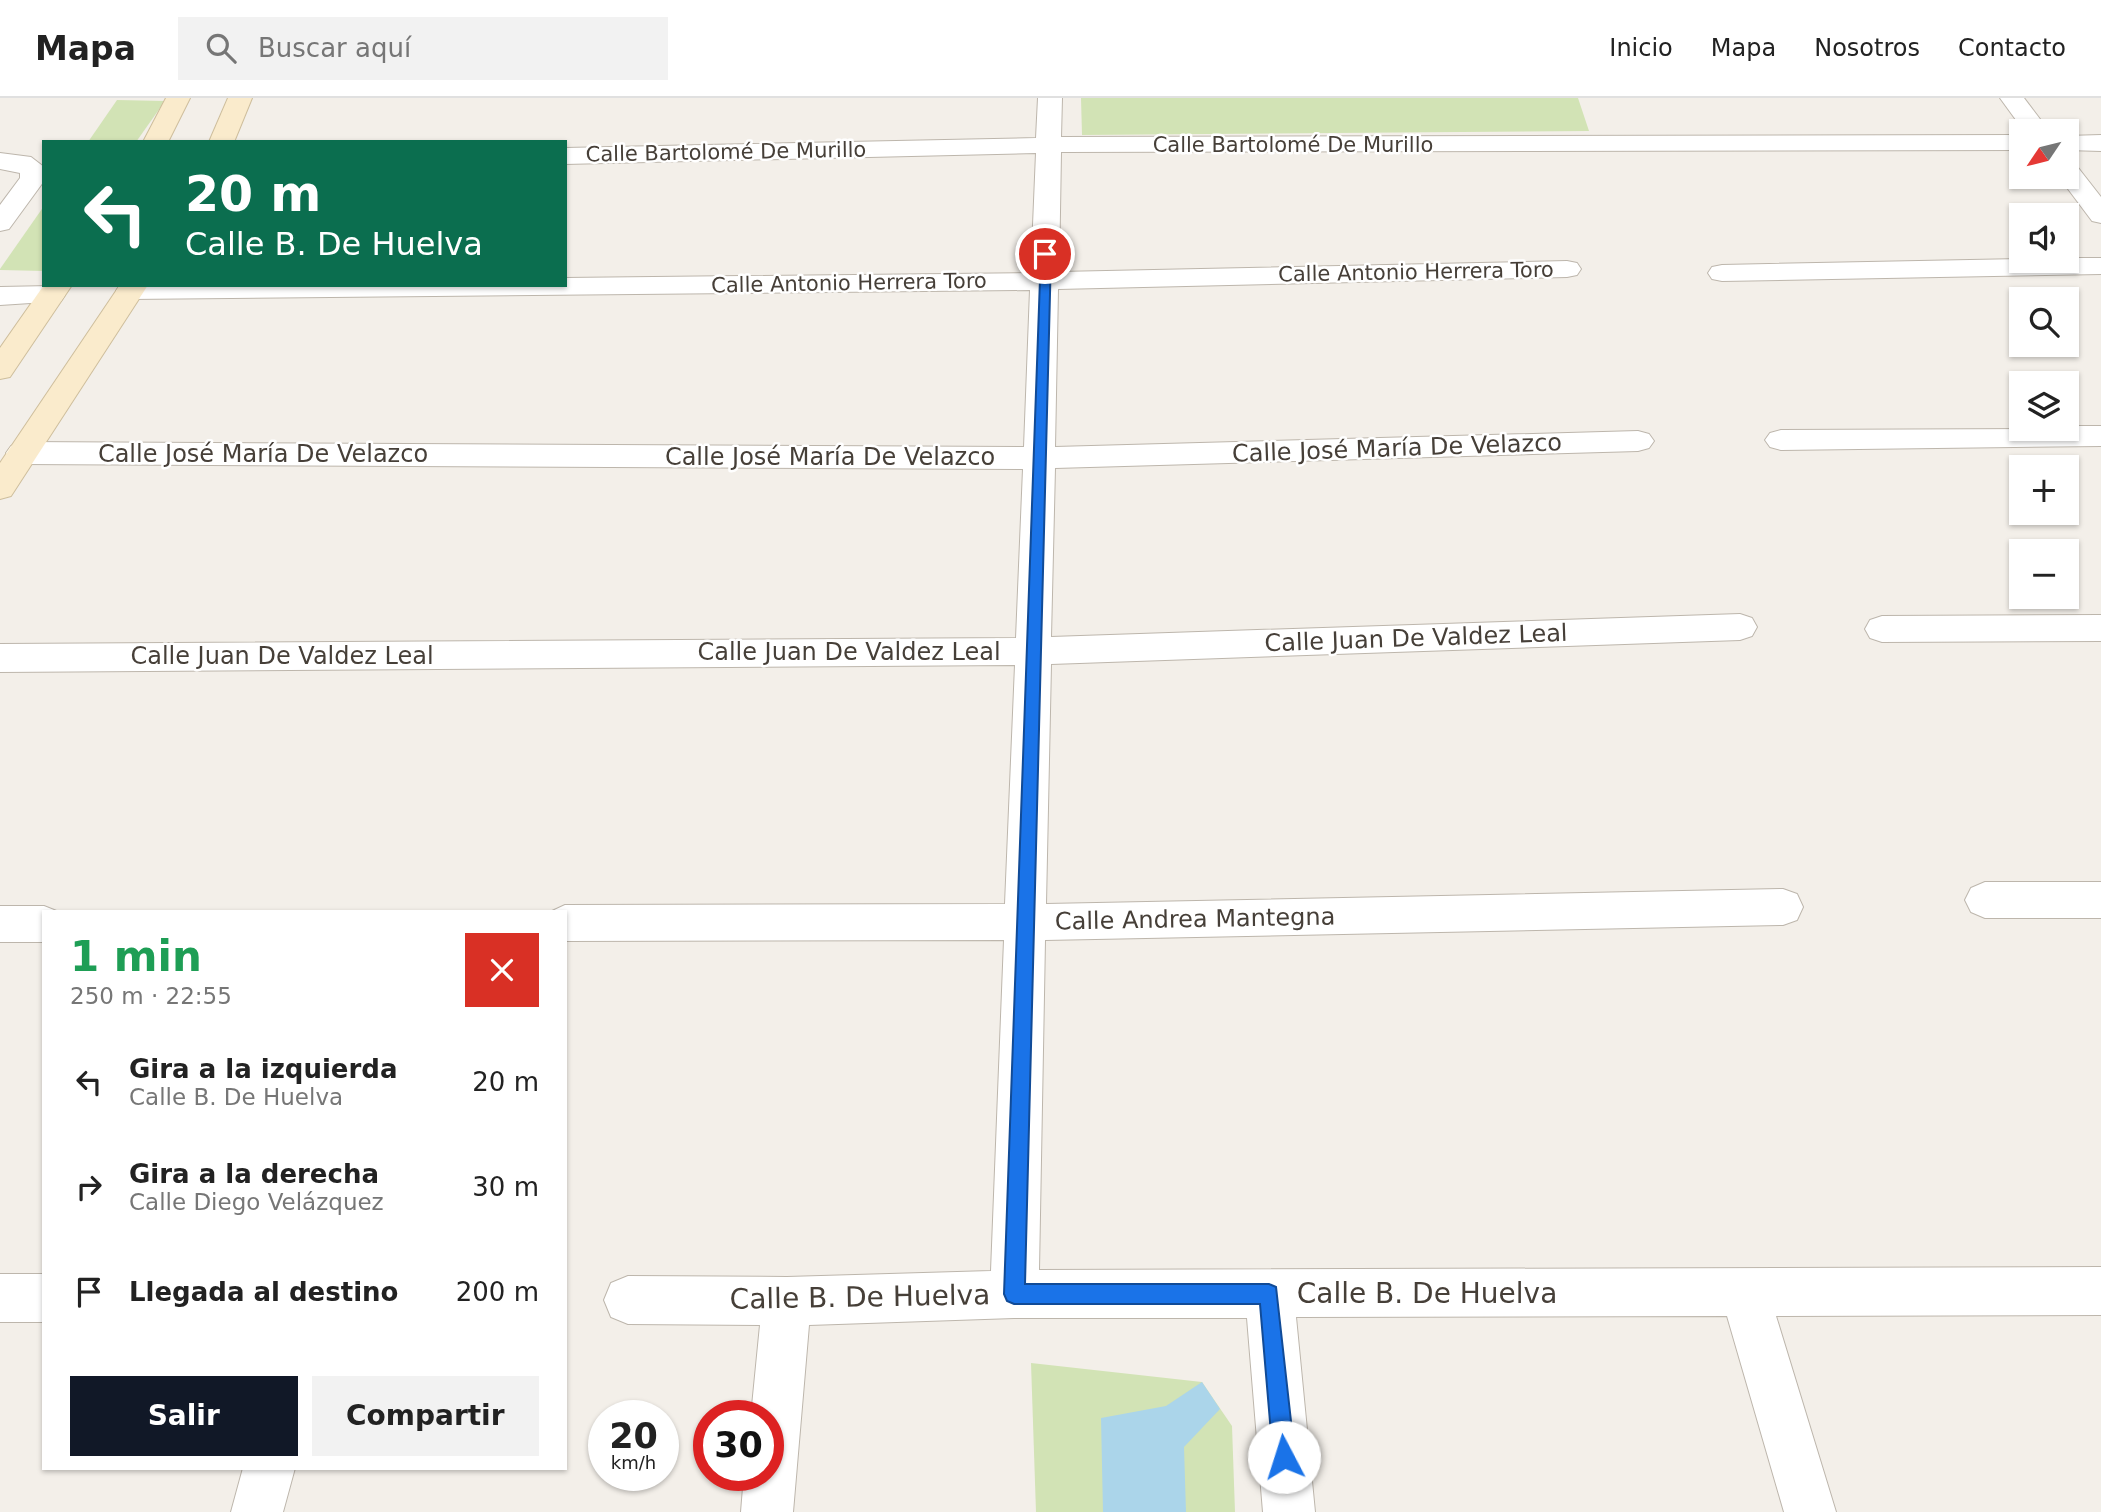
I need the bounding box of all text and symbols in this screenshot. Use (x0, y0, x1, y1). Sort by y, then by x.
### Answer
search box (178, 17, 668, 80)
text: Mapa (35, 29, 136, 68)
icon: search (202, 29, 240, 67)
text: Buscar aquí (258, 33, 411, 63)
text: Inicio (1609, 34, 1673, 62)
text: Mapa (1711, 34, 1776, 62)
text: Nosotros (1814, 34, 1920, 62)
text: Contacto (1958, 34, 2066, 62)
north arrow (2009, 119, 2079, 189)
map controls (2009, 119, 2079, 609)
street label: Calle Bartolomé De Murillo (1153, 133, 1433, 157)
street label: Calle Bartolomé De Murillo (585, 138, 867, 166)
text: 20 m (185, 166, 321, 223)
icon: left (70, 168, 161, 259)
button: sound (2009, 203, 2079, 273)
pin (1015, 224, 1075, 284)
text: Calle B. De Huelva (185, 225, 483, 263)
icon: arrive (1026, 235, 1064, 273)
street label: Calle Antonio Herrera Toro (1278, 258, 1554, 286)
street label: Calle Antonio Herrera Toro (711, 269, 987, 297)
button: search (2009, 287, 2079, 357)
button: layers (2009, 371, 2079, 441)
street label: Calle José María De Velazco (1232, 428, 1562, 468)
street label: Calle José María De Velazco (98, 440, 428, 468)
street label: Calle José María De Velazco (665, 443, 995, 471)
button: + (2009, 455, 2079, 525)
button: − (2009, 539, 2079, 609)
street label: Calle Juan De Valdez Leal (1264, 619, 1568, 657)
street label: Calle Juan De Valdez Leal (697, 638, 1001, 666)
street label: Calle Juan De Valdez Leal (130, 642, 434, 670)
street label: Calle Andrea Mantegna (1055, 903, 1335, 935)
text: 1 min (70, 932, 202, 981)
button: close (465, 933, 539, 1007)
text: 250 m · 22:55 (70, 983, 232, 1009)
text: Gira a la izquierda (129, 1054, 397, 1084)
icon: left (70, 1063, 108, 1101)
text: 20 m (472, 1067, 539, 1097)
text: Calle B. De Huelva (129, 1084, 343, 1110)
text: Gira a la derecha (129, 1159, 379, 1189)
icon: right (70, 1168, 108, 1206)
text: 30 m (472, 1172, 539, 1202)
text: Calle Diego Velázquez (129, 1189, 384, 1215)
icon: arrive (70, 1273, 108, 1311)
text: Llegada al destino (129, 1277, 398, 1307)
text: 200 m (456, 1277, 539, 1307)
street label: Calle B. De Huelva (1297, 1277, 1557, 1310)
street label: Calle B. De Huelva (729, 1278, 991, 1316)
button: Salir (70, 1376, 298, 1456)
button: Compartir (312, 1376, 539, 1456)
speed limit sign: 30 (693, 1400, 784, 1491)
text: 20 (609, 1416, 658, 1456)
position arrow (1247, 1420, 1321, 1494)
text: km/h (611, 1452, 656, 1473)

